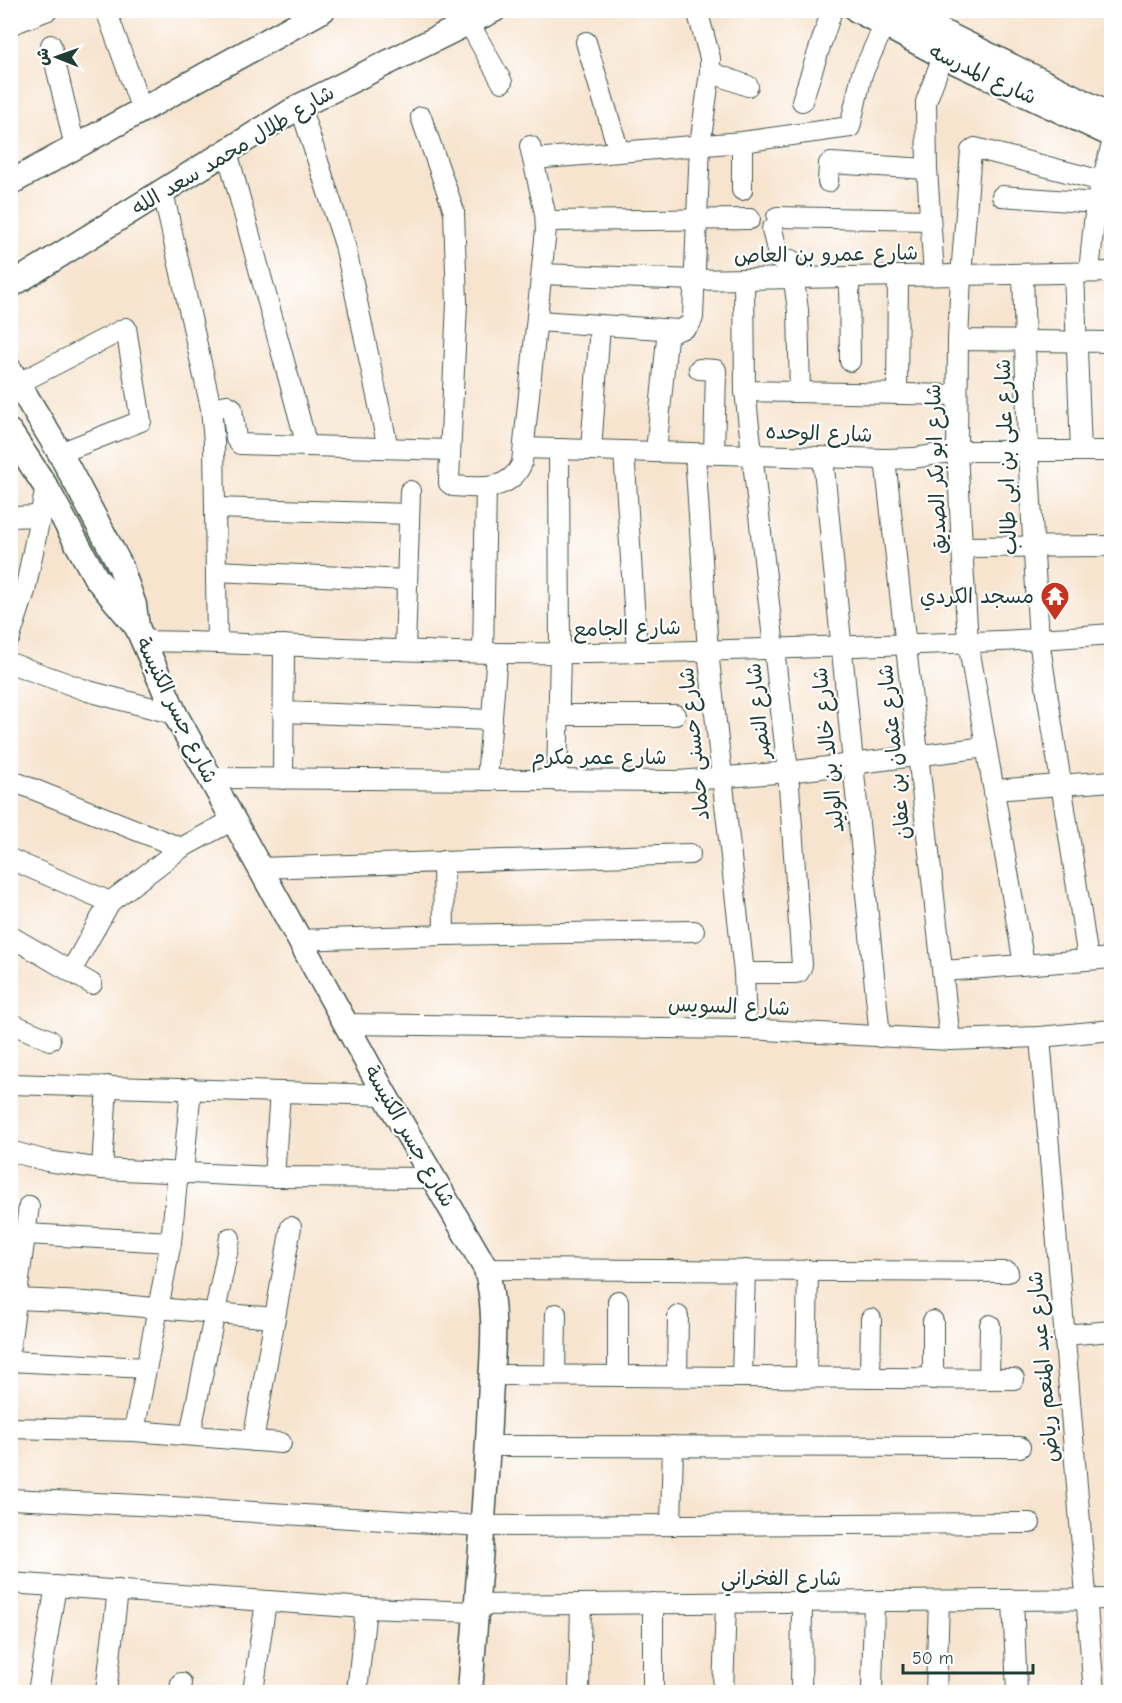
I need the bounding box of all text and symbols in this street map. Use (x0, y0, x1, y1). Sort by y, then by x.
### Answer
north arrow (27, 27, 87, 87)
street label: شارع المدرسه (924, 39, 1040, 112)
text: ش (34, 48, 52, 66)
street label: شارع طلال محمد سعد الله (127, 80, 340, 223)
street label: شارع عمرو بن العاص (734, 240, 919, 271)
street label: شارع على بن ابى طالب (991, 358, 1024, 556)
street label: شارع ابو بكر الصديق (921, 383, 954, 555)
street label: شارع الوحده (765, 419, 873, 450)
temple icon: مسجد الكردي (1039, 580, 1071, 622)
place label: مسجد الكردي (920, 584, 1034, 611)
street label: شارع الجامع (573, 615, 681, 644)
street label: شارع جسر الكنيسة (129, 633, 223, 788)
street label: شارع النصر (741, 662, 778, 762)
street label: شارع عثمان بن عفان (873, 663, 918, 841)
street label: شارع حسنى حماد (674, 666, 717, 822)
street label: شارع خالد بن الوليد (807, 666, 852, 834)
street label: شارع عمر مكرم (531, 745, 667, 773)
street label: شارع السويس (667, 992, 791, 1023)
street label: شارع جسر الكنيسة (357, 1061, 460, 1213)
street label: شارع عبد المنعم رياض (1023, 1270, 1067, 1464)
street label: شارع الفخراني (721, 1566, 841, 1597)
scale bar (903, 1637, 1034, 1675)
text: 50 m (912, 1648, 954, 1669)

